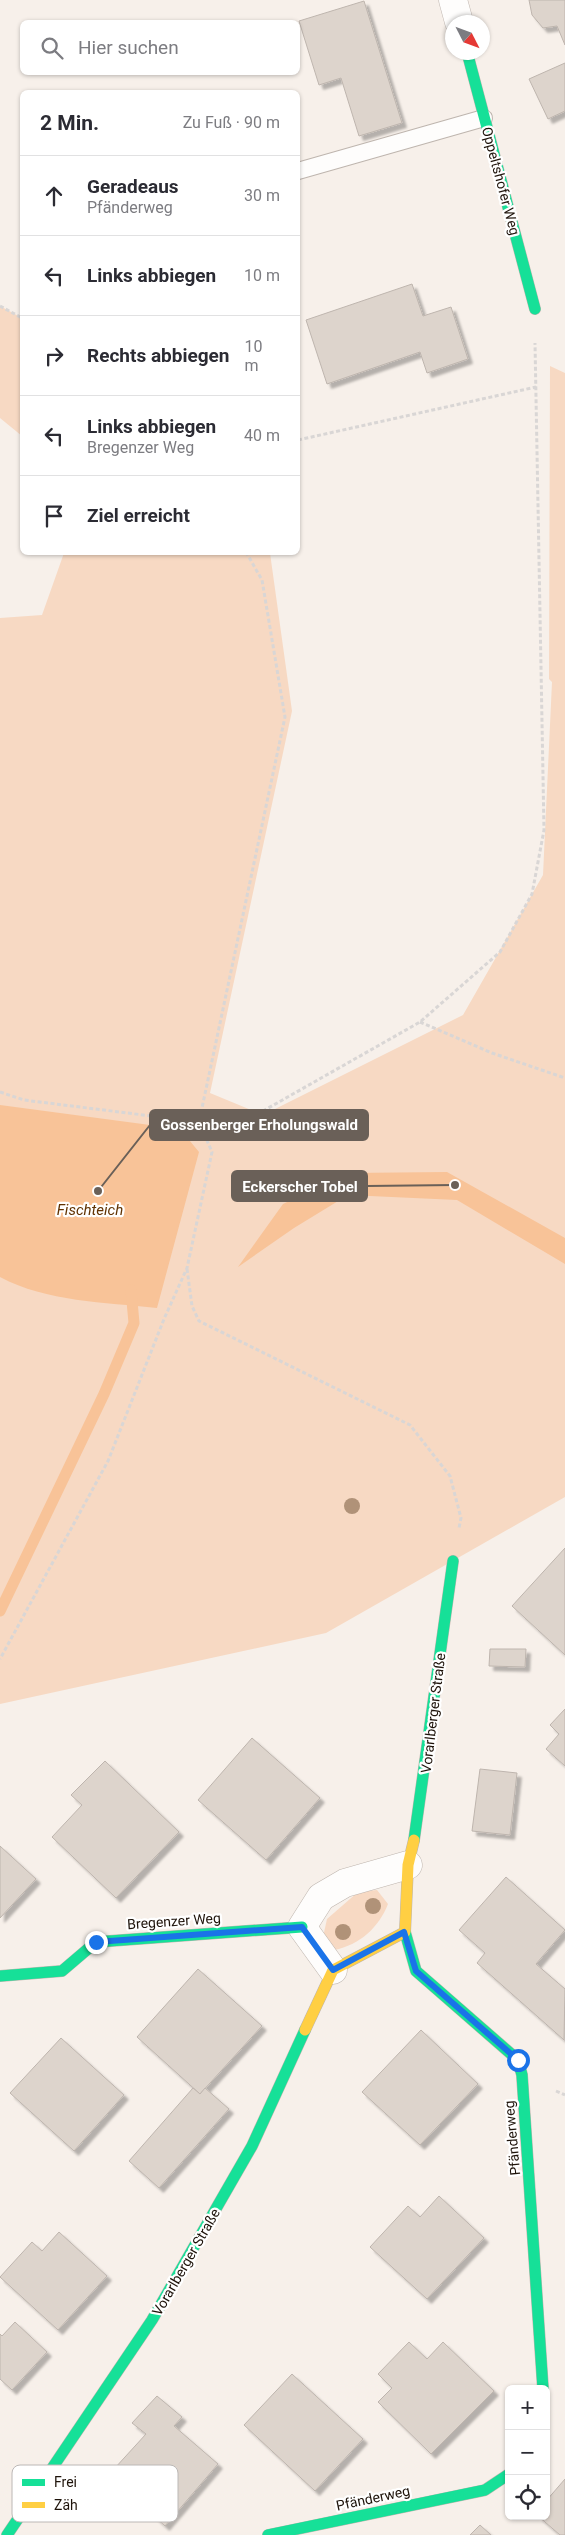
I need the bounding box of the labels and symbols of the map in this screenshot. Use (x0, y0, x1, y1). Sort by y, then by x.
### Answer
north arrow (445, 15, 490, 60)
street label: Oppeltshofer Weg (479, 125, 523, 237)
callout: Gossenberger Erholungswald (150, 1110, 368, 1140)
text: Gossenberger Erholungswald (160, 1116, 358, 1134)
callout: Eckerscher Tobel (232, 1171, 367, 1201)
text: Eckerscher Tobel (242, 1178, 358, 1196)
water label: Fischteich (57, 1201, 123, 1219)
street label: Vorarlberger Straße (418, 1652, 448, 1774)
street label: Bregenzer Weg (127, 1910, 221, 1932)
route end (85, 1931, 108, 1954)
route start (507, 2049, 530, 2072)
street label: Pfänderweg (501, 2100, 523, 2176)
street label: Vorarlberger Straße (149, 2206, 223, 2318)
legend (12, 2465, 178, 2522)
text: Frei (54, 2474, 77, 2490)
street label: Pfänderweg (335, 2482, 411, 2514)
text: Zäh (54, 2497, 78, 2513)

